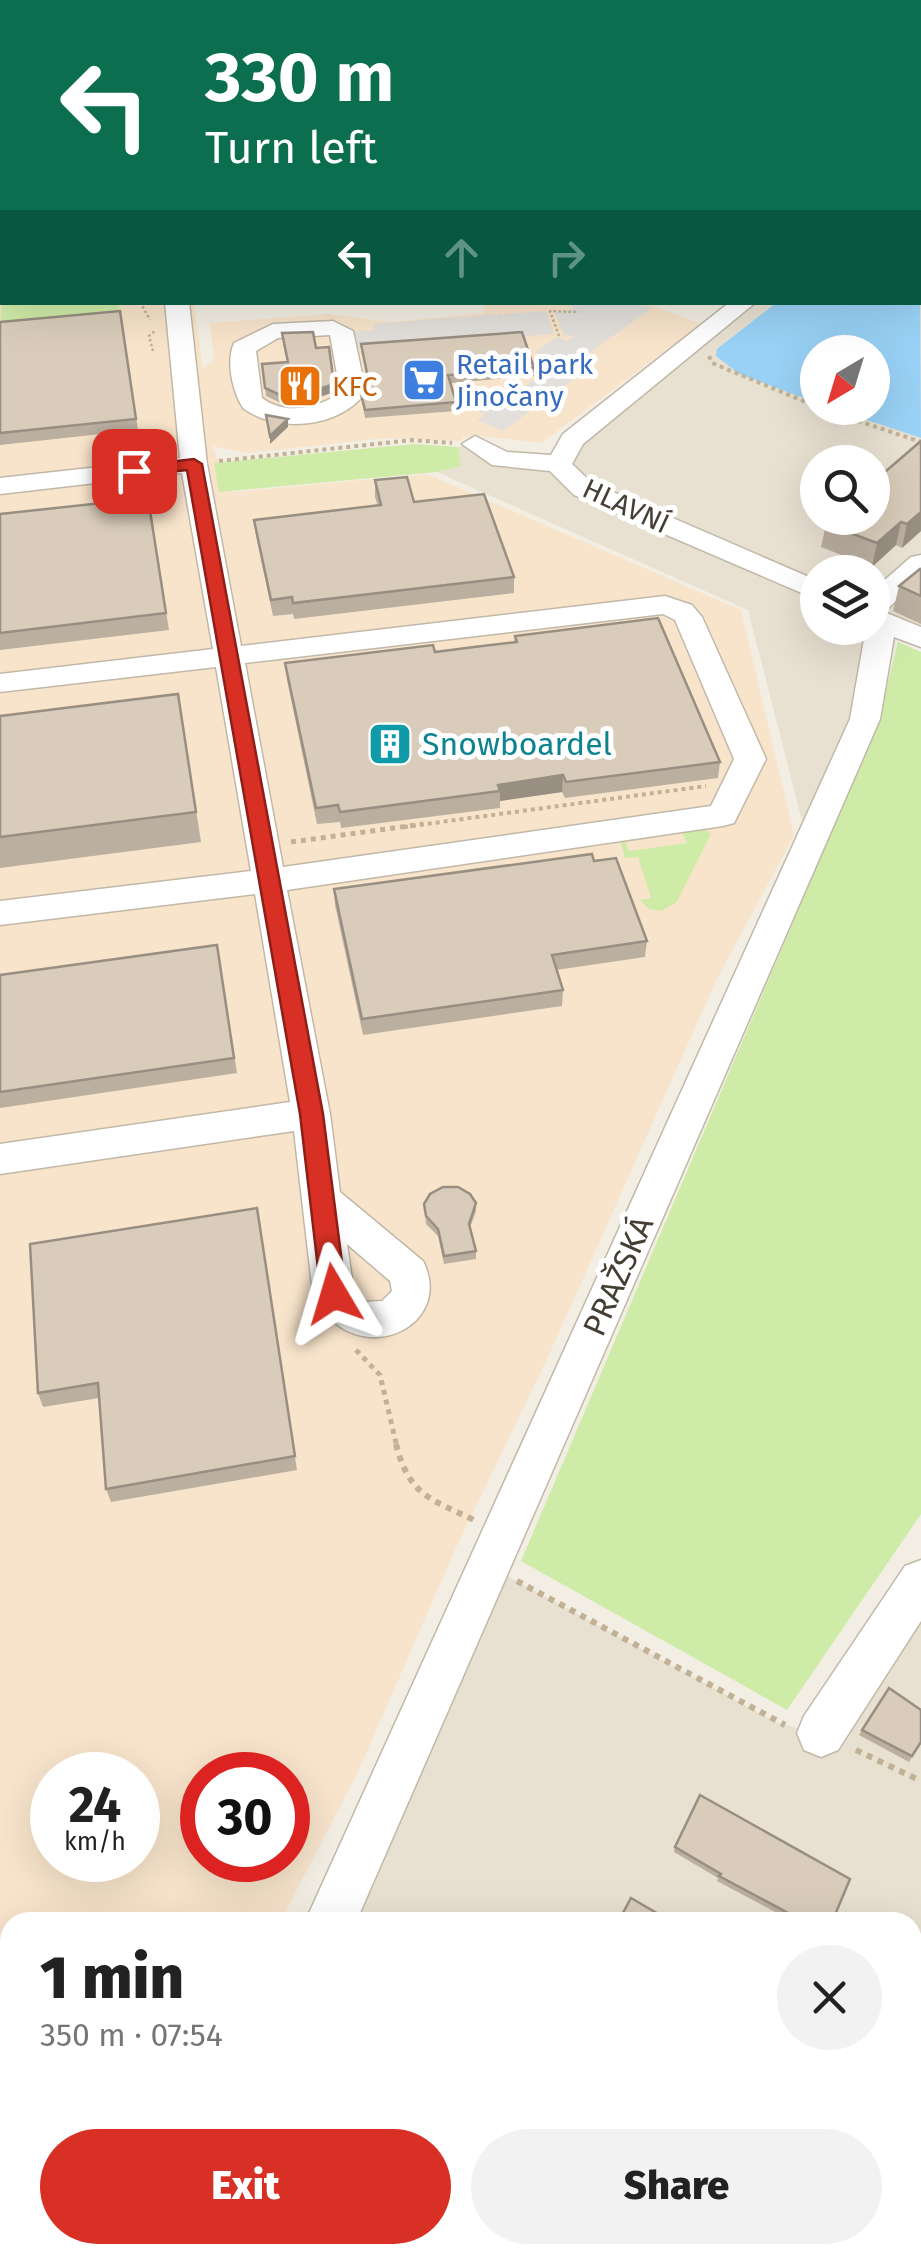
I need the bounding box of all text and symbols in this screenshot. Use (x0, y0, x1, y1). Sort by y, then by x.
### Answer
text: 330 m (205, 36, 395, 120)
icon: left (40, 40, 170, 170)
text: Turn left (205, 121, 377, 175)
icon: left (329, 230, 384, 285)
icon: ahead (434, 230, 489, 285)
icon: right (539, 230, 594, 285)
north arrow (800, 335, 890, 425)
map controls (800, 335, 890, 645)
place label: Retail park Jinočany (456, 348, 594, 413)
supermarket icon: Retail park Jinočany (401, 357, 447, 403)
restaurant icon: KFC (277, 363, 323, 409)
place label: KFC (332, 370, 378, 403)
pin (92, 429, 177, 514)
icon: arrive (107, 444, 162, 499)
button: search (800, 445, 890, 535)
street label: HLAVNÍ (578, 472, 674, 540)
button: layers (800, 555, 890, 645)
building icon: Snowboardel (367, 721, 413, 767)
place label: Snowboardel (422, 725, 612, 763)
street label: PRAŽSKÁ (575, 1210, 661, 1342)
position arrow (282, 1242, 386, 1346)
speed limit sign: 30 (180, 1752, 310, 1882)
text: 24 (69, 1775, 121, 1835)
text: km/h (64, 1827, 126, 1857)
text: 1 min (40, 1942, 184, 2014)
button: close (777, 1945, 882, 2050)
text: 350 m · 07:54 (40, 2016, 223, 2054)
button: Exit (40, 2129, 451, 2244)
button: Share (471, 2129, 882, 2244)

